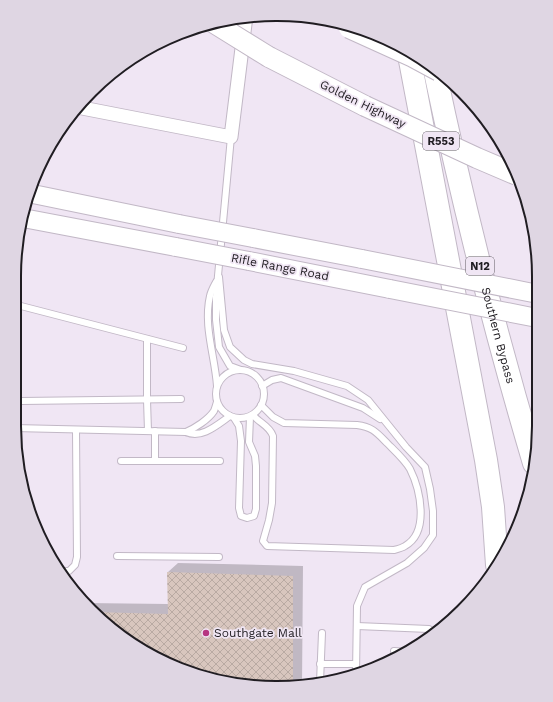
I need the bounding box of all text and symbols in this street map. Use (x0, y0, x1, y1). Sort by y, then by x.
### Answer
street label: Golden Highway (318, 77, 409, 131)
road number: R553 (423, 132, 459, 150)
street label: Rifle Range Road (230, 251, 330, 283)
road number: N12 (466, 257, 494, 275)
street label: Southern Bypass (479, 286, 518, 385)
place label: Southgate Mall (214, 626, 302, 640)
marker: Southgate Mall (201, 628, 211, 638)

